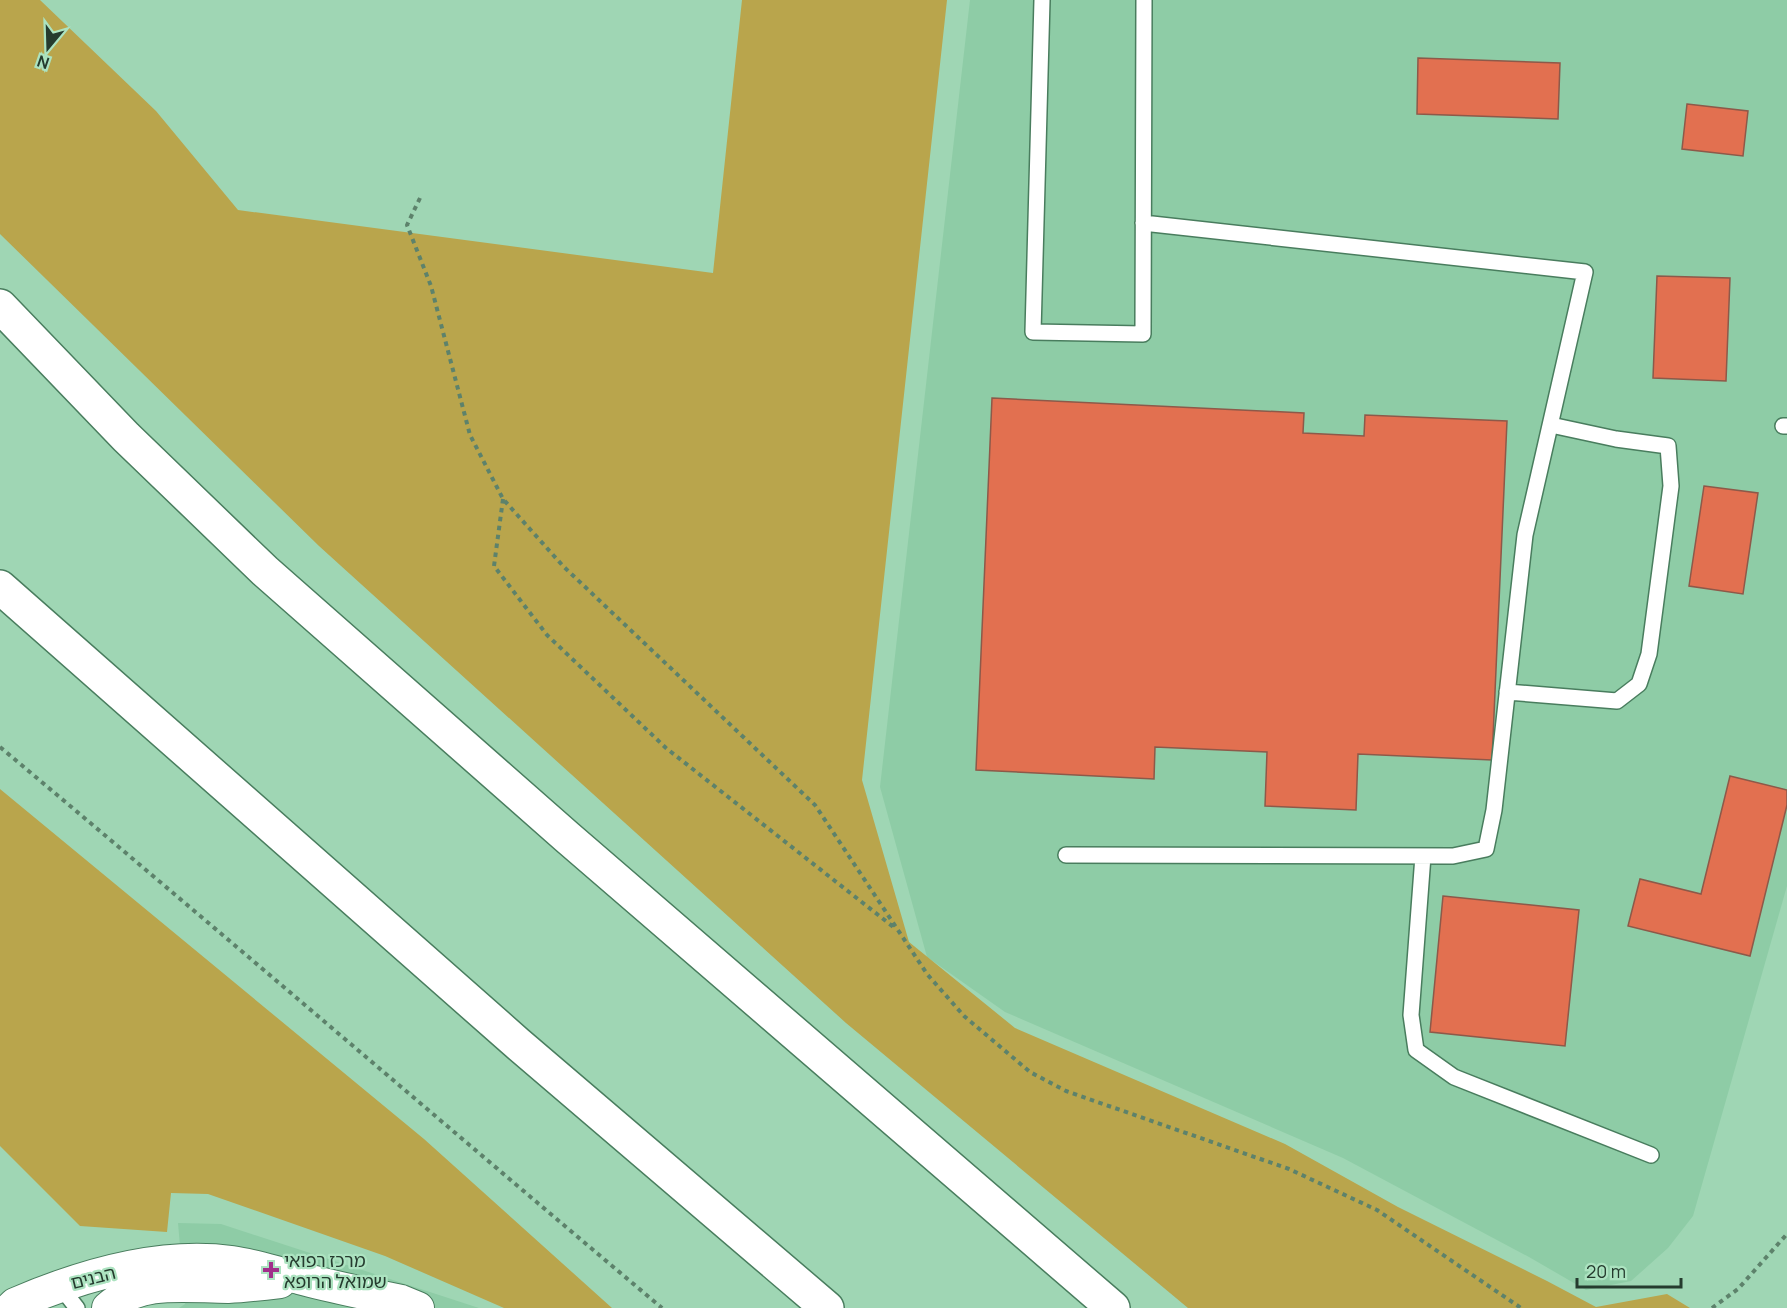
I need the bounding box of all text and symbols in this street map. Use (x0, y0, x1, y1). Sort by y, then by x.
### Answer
north arrow (18, 18, 78, 78)
text: N (34, 50, 52, 74)
place label: מרכז רפואי שמואל הרופא (284, 1248, 387, 1293)
scale bar (1577, 1251, 1680, 1289)
text: 20 m (1586, 1259, 1626, 1283)
street label: הבנים (68, 1260, 118, 1294)
marker: מרכז רפואי שמואל הרופא (262, 1261, 280, 1279)

